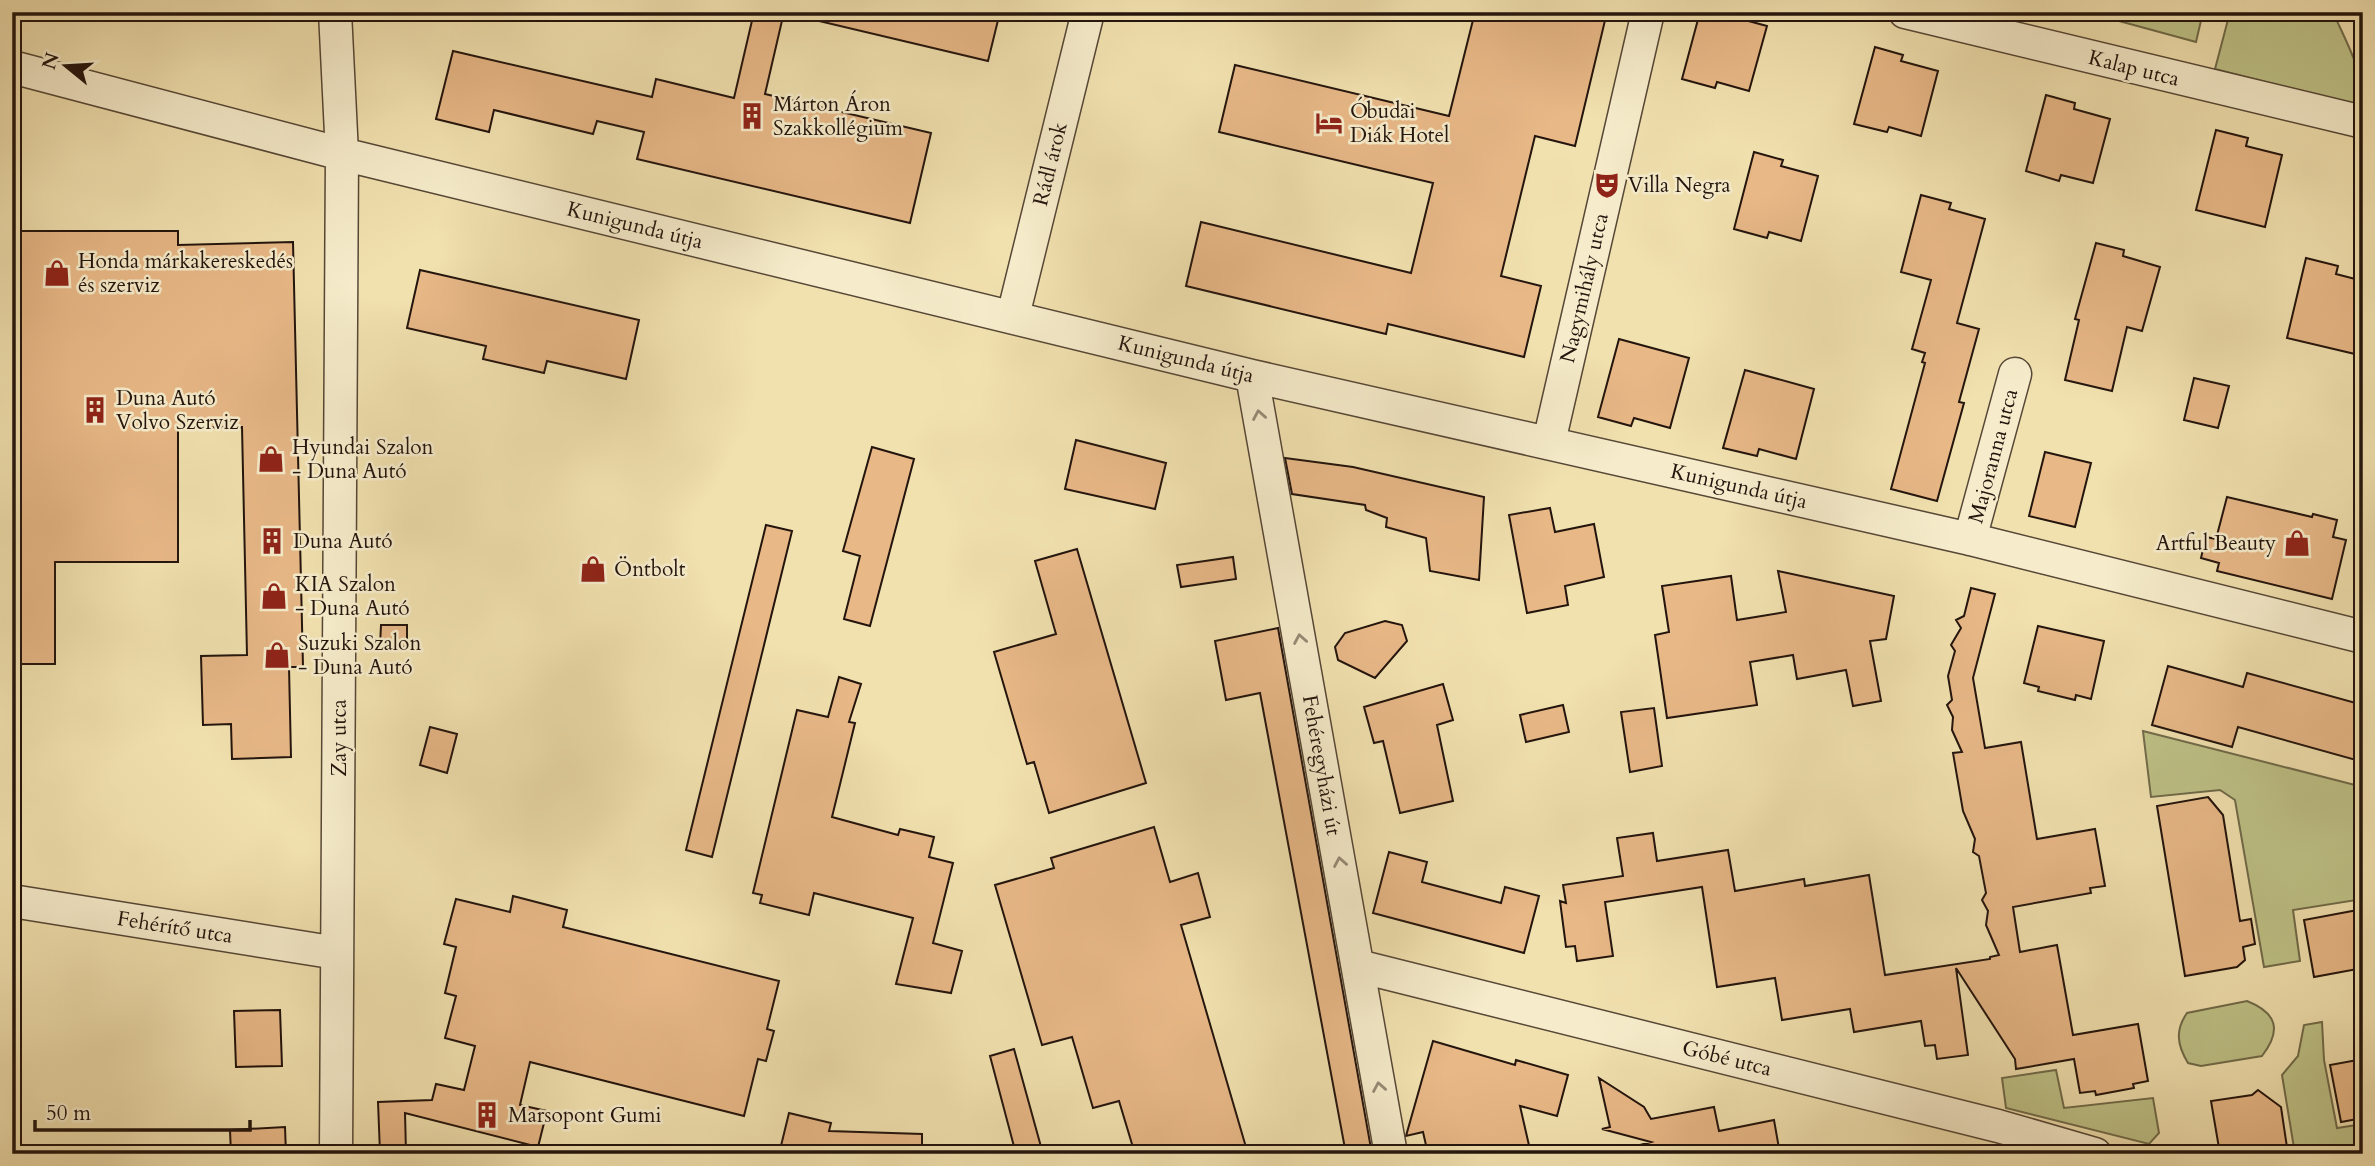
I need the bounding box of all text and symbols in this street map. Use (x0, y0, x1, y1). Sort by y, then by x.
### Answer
north arrow (32, 32, 102, 102)
street label: Kalap utca (2085, 43, 2182, 94)
text: N (36, 49, 66, 73)
place label: Márton Áron Szakkollégium (773, 90, 903, 143)
place label: Óbudai Diák Hotel (1350, 96, 1449, 150)
building icon: Márton Áron Szakkollégium (737, 101, 767, 131)
hotel icon: Óbudai Diák Hotel (1314, 108, 1344, 138)
street label: Rádl árok (1026, 119, 1075, 209)
theatre icon: Villa Negra (1592, 170, 1622, 200)
place label: Villa Negra (1628, 171, 1731, 200)
street label: Kunigunda útja (564, 195, 706, 256)
street label: Nagymihály utca (1553, 210, 1616, 366)
place label: Honda márkakereskedés és szerviz (78, 247, 293, 300)
shop icon: Honda márkakereskedés és szerviz (42, 258, 72, 288)
street label: Kunigunda útja (1115, 329, 1257, 390)
place label: Duna Autó Volvo Szerviz (116, 384, 239, 437)
street label: Majoranna utca (1962, 386, 2025, 527)
building icon: Duna Autó Volvo Szerviz (80, 395, 110, 425)
one-way arrow (1252, 409, 1267, 421)
place label: Hyundai Szalon - Duna Autó (292, 433, 434, 486)
shop icon: Hyundai Szalon - Duna Autó (256, 444, 286, 474)
street label: Kunigunda útja (1668, 457, 1810, 516)
building icon: Duna Autó (257, 526, 287, 556)
place label: Duna Autó (293, 527, 393, 556)
shop icon: Artful Beauty (2282, 528, 2312, 558)
place label: Artful Beauty (2156, 529, 2276, 558)
shop icon: Öntbolt (578, 554, 608, 584)
place label: Öntbolt (614, 555, 686, 584)
place label: KIA Szalon - Duna Autó (295, 570, 410, 623)
shop icon: KIA Szalon - Duna Autó (259, 581, 289, 611)
place label: Suzuki Szalon - Duna Autó (298, 629, 421, 682)
one-way arrow (1293, 633, 1308, 645)
shop icon: Suzuki Szalon - Duna Autó (262, 640, 292, 670)
street label: Fehéregyházi út (1295, 693, 1348, 838)
street label: Zay utca (325, 699, 354, 777)
one-way arrow (1333, 857, 1348, 868)
street label: Fehérítő utca (115, 904, 235, 951)
street label: Góbé utca (1679, 1033, 1775, 1084)
one-way arrow (1372, 1081, 1387, 1092)
scale bar (35, 1089, 250, 1133)
text: 50 m (46, 1099, 91, 1128)
building icon: Marsopont Gumi (472, 1100, 502, 1130)
place label: Marsopont Gumi (508, 1101, 662, 1130)

